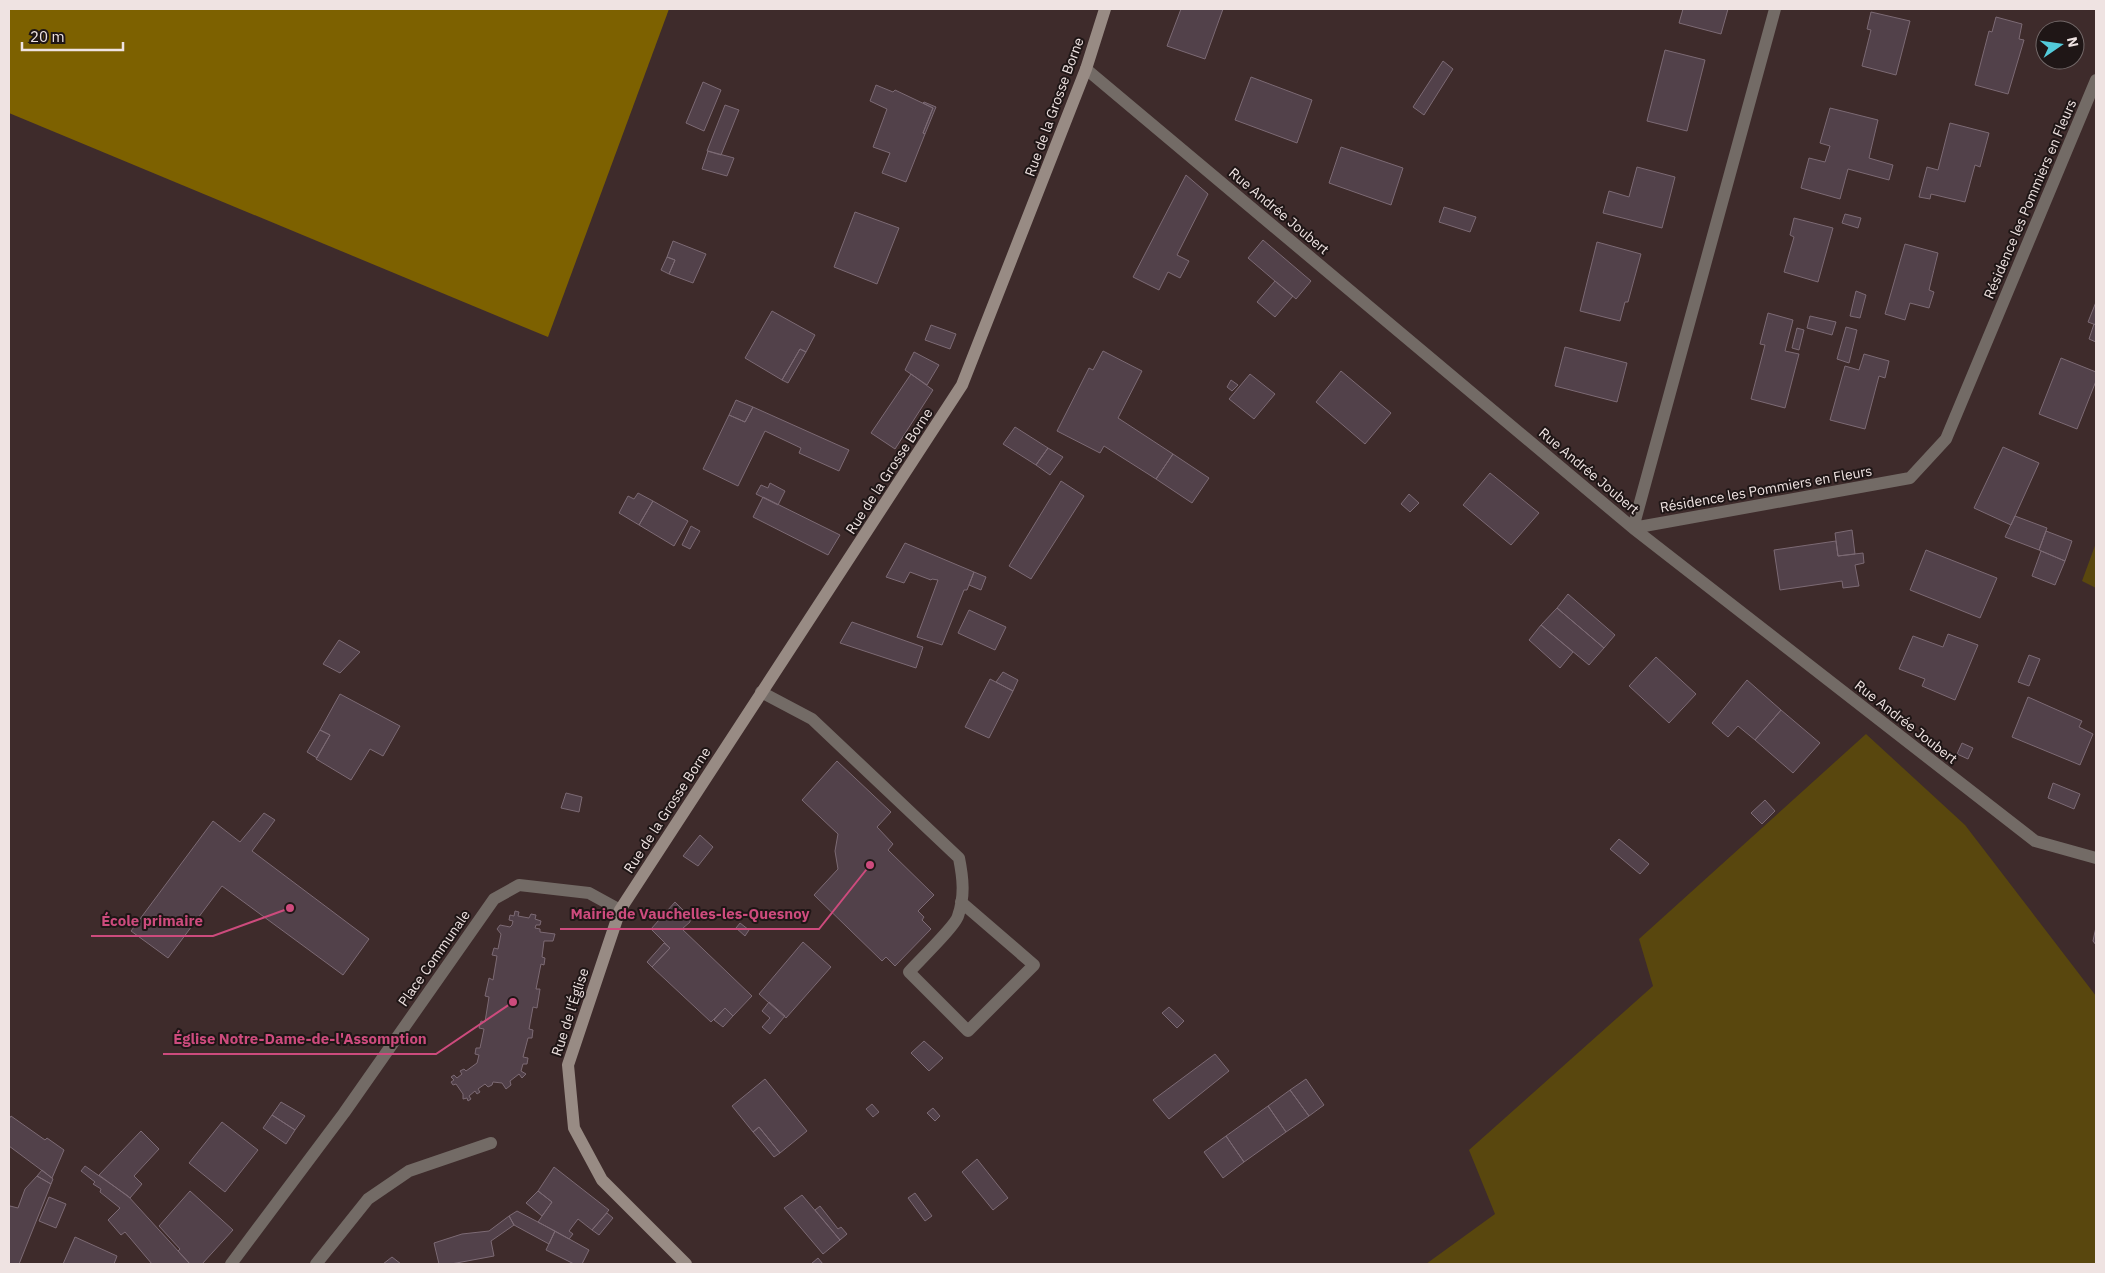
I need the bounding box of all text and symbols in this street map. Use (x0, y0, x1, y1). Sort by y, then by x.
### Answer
scale bar (22, 20, 124, 52)
north arrow (2035, 20, 2085, 70)
text: 20 m (30, 27, 65, 46)
street label: Rue de la Grosse Borne (1020, 35, 1088, 179)
text: N (2063, 35, 2083, 49)
street label: Résidence les Pommiers en Fleurs (1980, 96, 2080, 302)
street label: Rue Andrée Joubert (1225, 164, 1333, 258)
street label: Rue de la Grosse Borne (842, 404, 937, 537)
street label: Rue Andrée Joubert (1535, 424, 1643, 518)
street label: Résidence les Pommiers en Fleurs (1658, 461, 1874, 517)
street label: Rue Andrée Joubert (1851, 676, 1961, 768)
street label: Rue de la Grosse Borne (620, 743, 715, 876)
callout: Mairie de Vauchelles-les-Quesnoy (560, 899, 819, 929)
text: Mairie de Vauchelles-les-Quesnoy (571, 904, 809, 923)
callout: École primaire (91, 906, 213, 936)
street label: Place Communale (394, 906, 474, 1010)
text: École primaire (101, 911, 203, 930)
street label: Rue de l'Église (546, 965, 593, 1058)
callout: Église Notre-Dame-de-l'Assomption (163, 1024, 436, 1054)
text: Église Notre-Dame-de-l'Assomption (173, 1029, 427, 1048)

